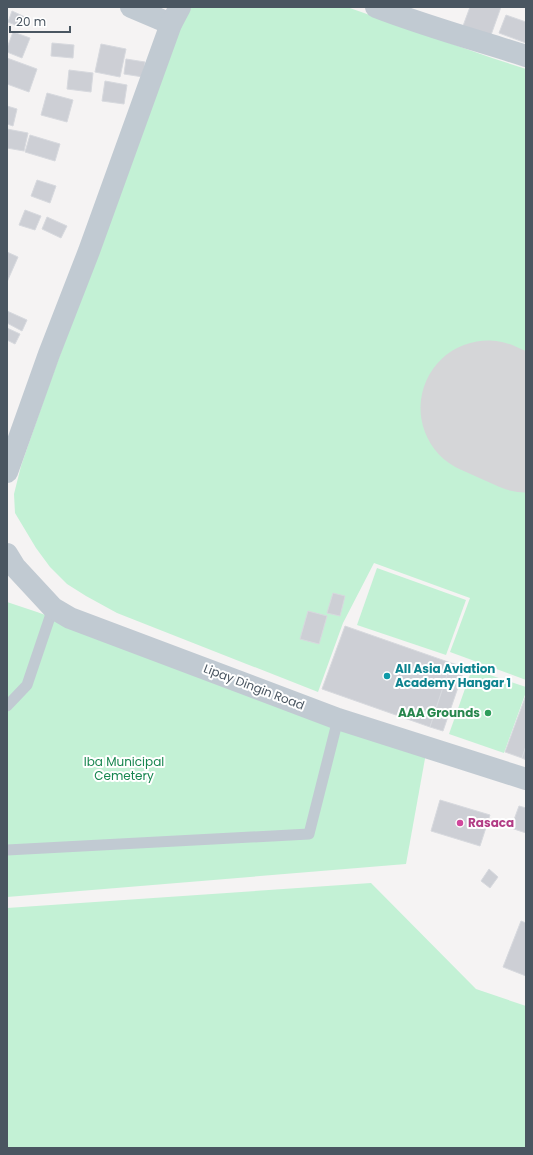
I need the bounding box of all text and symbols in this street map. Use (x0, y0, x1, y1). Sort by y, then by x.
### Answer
scale bar (10, 8, 70, 34)
text: 20 m (16, 13, 46, 30)
street label: Lipay Dingin Road (201, 659, 307, 714)
place label: All Asia Aviation Academy Hangar 1 (395, 660, 511, 691)
marker: All Asia Aviation Academy Hangar 1 (382, 671, 392, 681)
place label: AAA Grounds (398, 704, 480, 721)
marker: AAA Grounds (483, 708, 493, 718)
park label: Iba Municipal Cemetery (84, 753, 164, 784)
place label: Rasaca (468, 814, 514, 831)
marker: Rasaca (455, 818, 465, 828)

